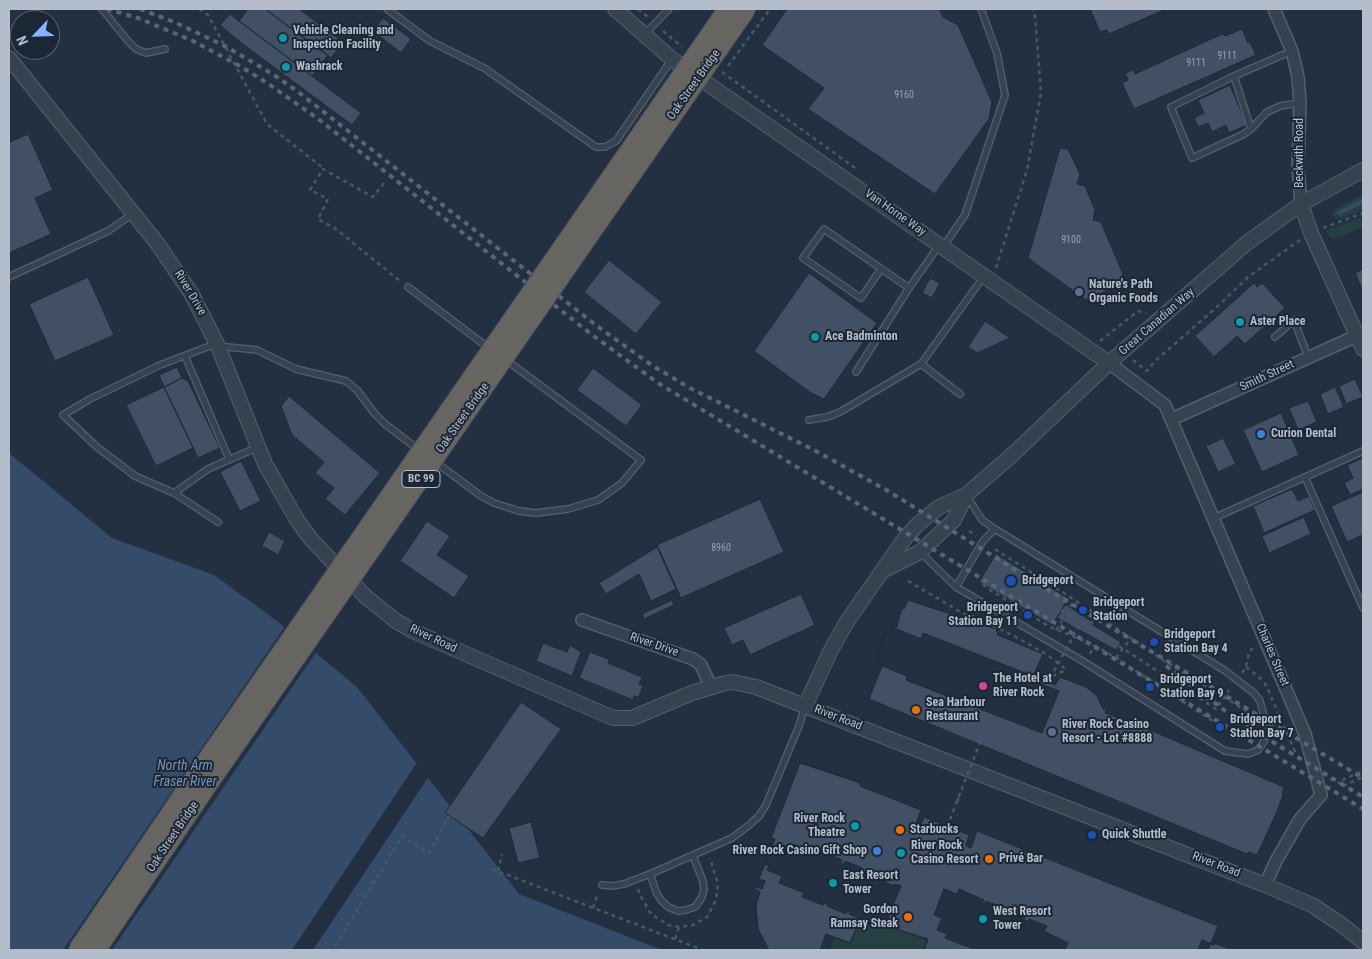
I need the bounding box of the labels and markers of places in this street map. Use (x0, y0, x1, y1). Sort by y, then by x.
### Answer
place label: Vehicle Cleaning and Inspection Facility (293, 24, 394, 52)
marker: Vehicle Cleaning and Inspection Facility (277, 32, 289, 44)
place label: Washrack (296, 60, 343, 74)
marker: Washrack (280, 61, 292, 73)
place label: Nature's Path Organic Foods (1089, 278, 1158, 306)
marker: Nature's Path Organic Foods (1073, 286, 1085, 298)
place label: Aster Place (1250, 315, 1306, 329)
marker: Aster Place (1234, 316, 1246, 328)
place label: Ace Badminton (825, 330, 898, 344)
marker: Ace Badminton (809, 331, 821, 343)
place label: Curion Dental (1271, 427, 1336, 441)
marker: Curion Dental (1255, 428, 1267, 440)
marker: Bridgeport (1004, 574, 1018, 588)
place label: Bridgeport (1022, 574, 1073, 588)
place label: Bridgeport Station (1093, 596, 1144, 624)
place label: Bridgeport Station Bay 11 (948, 601, 1018, 629)
marker: Bridgeport Station (1077, 604, 1089, 616)
marker: Bridgeport Station Bay 11 (1022, 609, 1034, 621)
place label: Bridgeport Station Bay 4 (1164, 628, 1228, 656)
marker: Bridgeport Station Bay 4 (1148, 636, 1160, 648)
place label: The Hotel at River Rock (993, 672, 1052, 700)
place label: Bridgeport Station Bay 9 (1160, 673, 1224, 701)
marker: The Hotel at River Rock (977, 680, 989, 692)
marker: Bridgeport Station Bay 9 (1144, 681, 1156, 693)
place label: Sea Harbour Restaurant (926, 696, 985, 724)
marker: Sea Harbour Restaurant (910, 704, 922, 716)
place label: Bridgeport Station Bay 7 (1230, 713, 1294, 741)
place label: River Rock Casino Resort - Lot #8888 (1062, 718, 1152, 746)
marker: Bridgeport Station Bay 7 (1214, 721, 1226, 733)
marker: River Rock Casino Resort - Lot #8888 (1046, 726, 1058, 738)
place label: River Rock Theatre (794, 812, 845, 840)
marker: River Rock Theatre (849, 820, 861, 832)
place label: Starbucks (910, 823, 958, 837)
marker: Starbucks (894, 824, 906, 836)
place label: Quick Shuttle (1102, 828, 1167, 842)
marker: Quick Shuttle (1086, 829, 1098, 841)
place label: River Rock Casino Resort (911, 839, 978, 867)
place label: River Rock Casino Gift Shop (733, 844, 867, 858)
marker: River Rock Casino Gift Shop (871, 845, 883, 857)
marker: River Rock Casino Resort (895, 847, 907, 859)
place label: Privé Bar (999, 852, 1043, 866)
marker: Privé Bar (983, 853, 995, 865)
place label: East Resort Tower (843, 869, 898, 897)
marker: East Resort Tower (827, 877, 839, 889)
place label: Gordon Ramsay Steak (830, 903, 898, 931)
place label: West Resort Tower (993, 905, 1051, 933)
marker: Gordon Ramsay Steak (902, 911, 914, 923)
marker: West Resort Tower (977, 913, 989, 925)

